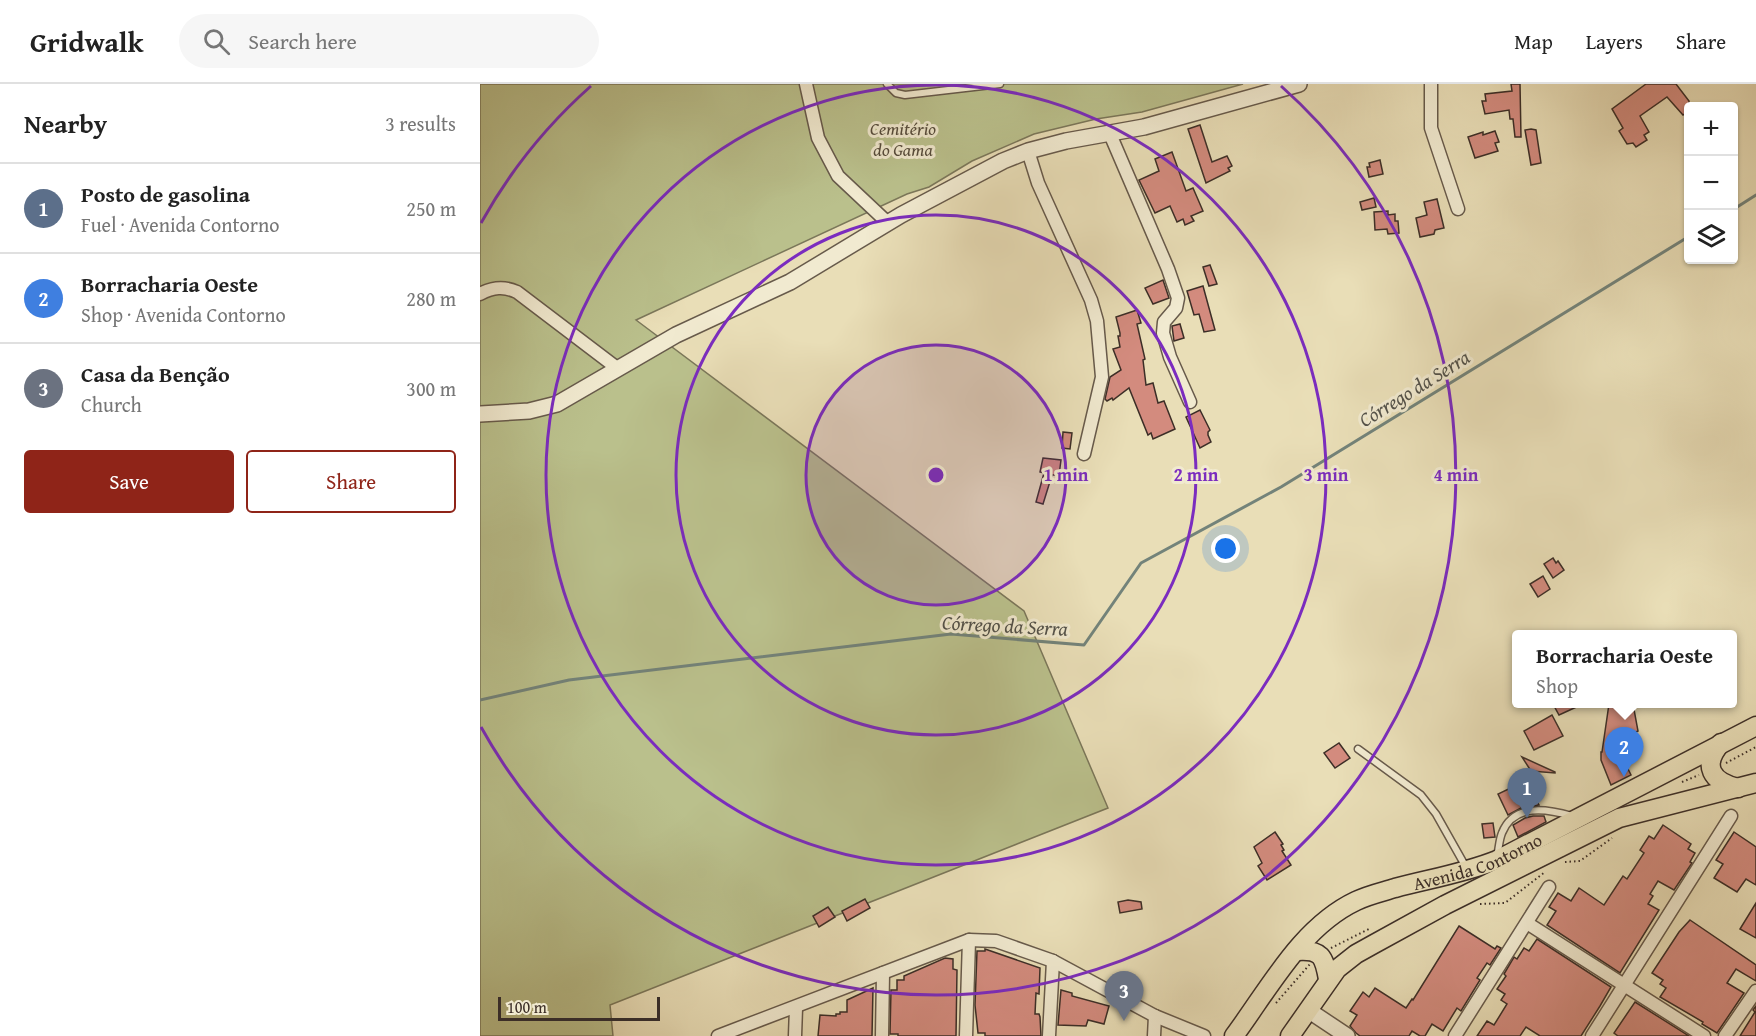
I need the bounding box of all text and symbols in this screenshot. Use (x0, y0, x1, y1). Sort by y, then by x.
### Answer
search box (179, 14, 599, 68)
text: Gridwalk (30, 21, 143, 62)
icon: search (200, 25, 233, 58)
text: Search here (248, 25, 357, 57)
text: Map (1514, 26, 1553, 57)
text: Layers (1586, 26, 1643, 57)
text: Share (1676, 26, 1726, 57)
map controls (1684, 102, 1738, 264)
button: + (1684, 102, 1738, 156)
text: Nearby (24, 104, 107, 143)
text: 3 results (385, 109, 456, 138)
park label: Cemitério do Gama (870, 115, 936, 163)
button: − (1684, 156, 1738, 210)
text: Posto de gasolina (81, 178, 250, 210)
text: 1 (38, 194, 49, 223)
text: 250 m (406, 194, 456, 223)
text: Fuel · Avenida Contorno (81, 210, 279, 239)
button: layers (1684, 210, 1738, 264)
text: Borracharia Oeste (81, 268, 258, 300)
text: 2 (38, 284, 49, 313)
text: 280 m (406, 284, 456, 313)
text: Shop · Avenida Contorno (81, 300, 286, 329)
water label: Córrego da Serra (1353, 342, 1476, 434)
text: Casa da Benção (81, 358, 230, 390)
text: 3 (38, 374, 49, 403)
text: 300 m (406, 374, 456, 403)
text: Church (81, 390, 142, 419)
button: Save (24, 450, 234, 513)
button: Share (246, 450, 456, 513)
text: 1 min (1044, 461, 1089, 488)
text: 2 min (1174, 461, 1219, 488)
text: 3 min (1304, 461, 1349, 488)
text: 4 min (1434, 461, 1479, 488)
centre of rings (926, 465, 946, 485)
your location (1211, 534, 1240, 563)
water label: Córrego da Serra (941, 607, 1069, 643)
popup (1512, 630, 1737, 708)
text: Borracharia Oeste (1536, 639, 1713, 671)
text: Shop (1536, 671, 1578, 700)
pin: 2 (1604, 728, 1644, 777)
pin: 1 (1508, 768, 1546, 818)
street label: Avenida Contorno (1410, 826, 1547, 897)
pin: 3 (1104, 972, 1144, 1021)
scale bar (498, 994, 660, 1022)
text: 100 m (507, 995, 547, 1019)

